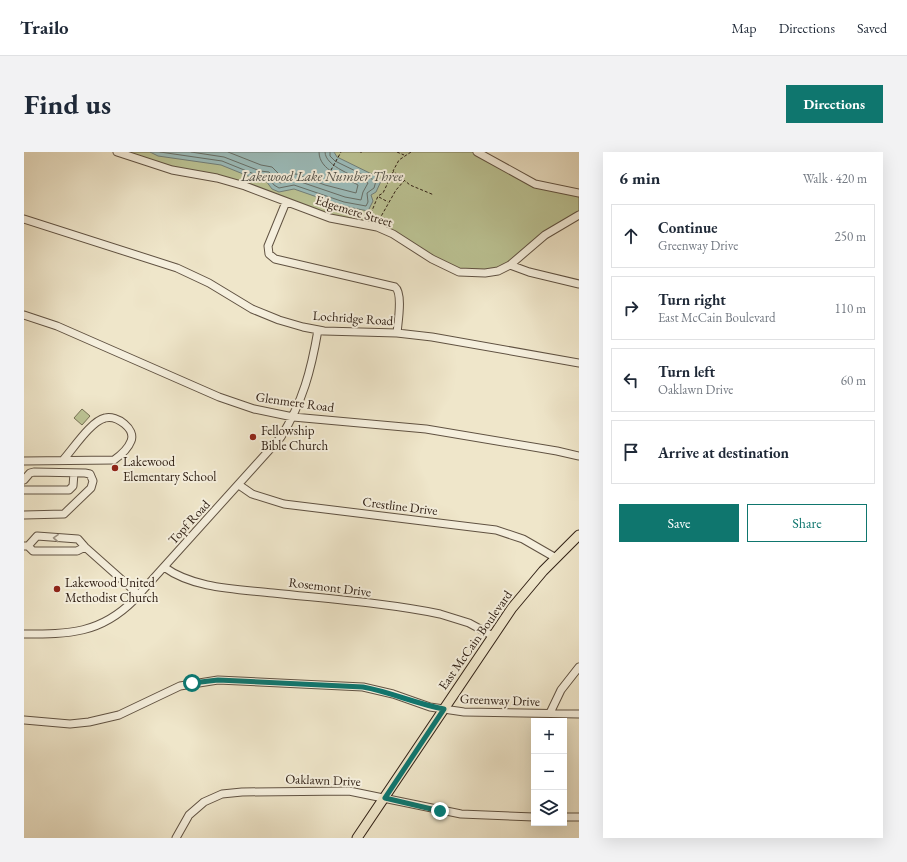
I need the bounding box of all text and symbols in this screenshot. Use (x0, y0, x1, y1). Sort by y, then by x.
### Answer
text: Trailo (20, 15, 69, 40)
text: Map (731, 19, 757, 37)
text: Directions (779, 19, 835, 37)
text: Saved (857, 19, 887, 37)
button: Directions (786, 85, 883, 123)
text: Find us (24, 86, 111, 122)
water label: Lakewood Lake Number Three (240, 167, 403, 185)
text: 6 min (619, 167, 660, 189)
text: Walk · 420 m (803, 170, 867, 187)
street label: Edgemere Street (313, 191, 395, 231)
text: Continue (658, 218, 718, 237)
icon: ahead (620, 225, 642, 247)
text: 250 m (835, 228, 866, 245)
text: Greenway Drive (658, 237, 738, 254)
text: Turn right (658, 290, 726, 309)
icon: right (620, 297, 642, 319)
text: 110 m (835, 300, 866, 317)
street label: Lochridge Road (312, 307, 394, 329)
text: East McCain Boulevard (658, 309, 776, 326)
text: Turn left (658, 362, 715, 381)
icon: left (620, 369, 642, 391)
text: 60 m (841, 372, 866, 389)
text: Oaklawn Drive (658, 381, 733, 398)
street label: Glenmere Road (255, 388, 336, 416)
place label: Fellowship Bible Church (261, 422, 329, 454)
marker: Fellowship Bible Church (248, 432, 258, 442)
icon: arrive (620, 441, 642, 463)
text: Arrive at destination (658, 443, 789, 462)
place label: Lakewood Elementary School (123, 453, 216, 485)
marker: Lakewood Elementary School (110, 463, 120, 473)
street label: Crestline Drive (361, 493, 439, 519)
street label: Topf Road (164, 496, 214, 548)
button: Save (619, 504, 739, 542)
button: Share (747, 504, 867, 542)
one-way arrow (53, 533, 59, 542)
place label: Lakewood United Methodist Church (65, 574, 159, 606)
street label: Rosemont Drive (288, 574, 372, 600)
marker: Lakewood United Methodist Church (52, 584, 62, 594)
street label: East McCain Boulevard (434, 587, 516, 693)
route start (183, 674, 201, 692)
street label: Greenway Drive (460, 690, 540, 710)
map controls (531, 718, 567, 826)
button: + (531, 718, 567, 754)
button: − (531, 754, 567, 790)
street label: Oaklawn Drive (285, 770, 361, 790)
button: layers (531, 790, 567, 826)
route end (431, 802, 449, 820)

